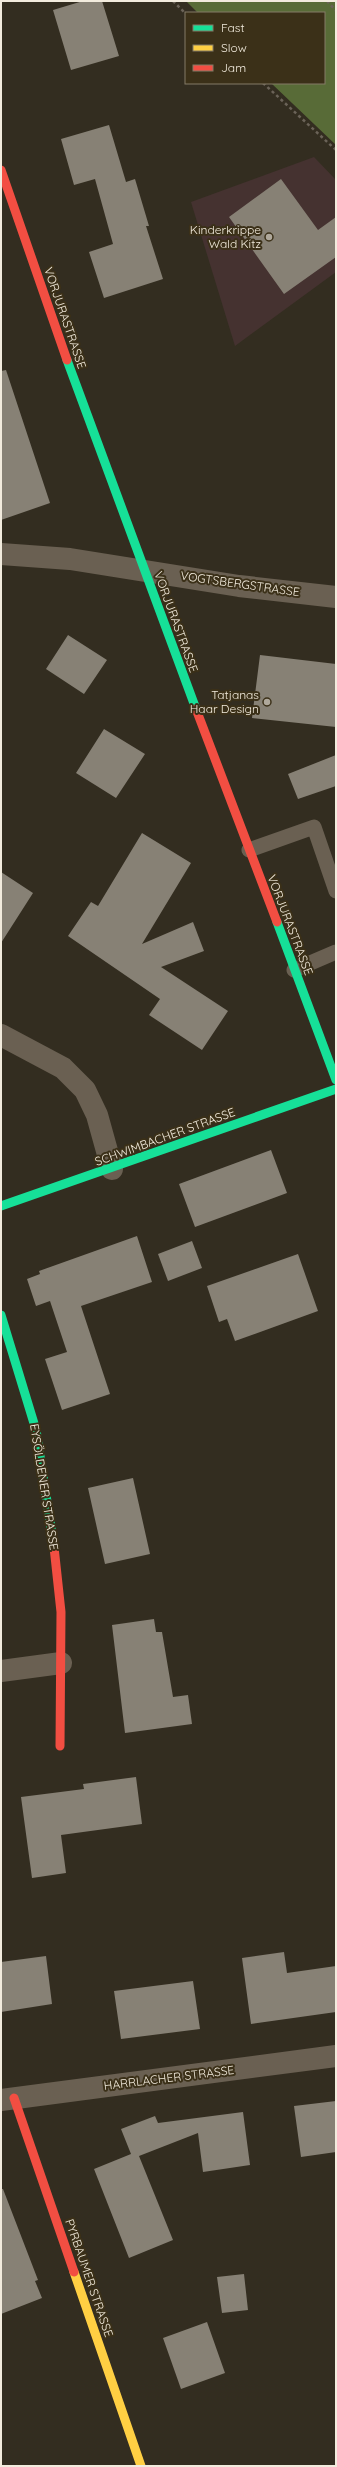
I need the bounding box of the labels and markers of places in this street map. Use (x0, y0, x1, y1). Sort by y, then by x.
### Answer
place label: Kinderkrippe Wald Kitz (190, 222, 261, 251)
marker: Kinderkrippe Wald Kitz (264, 232, 274, 242)
place label: Tatjanas Haar Design (190, 687, 259, 716)
marker: Tatjanas Haar Design (262, 697, 272, 707)

